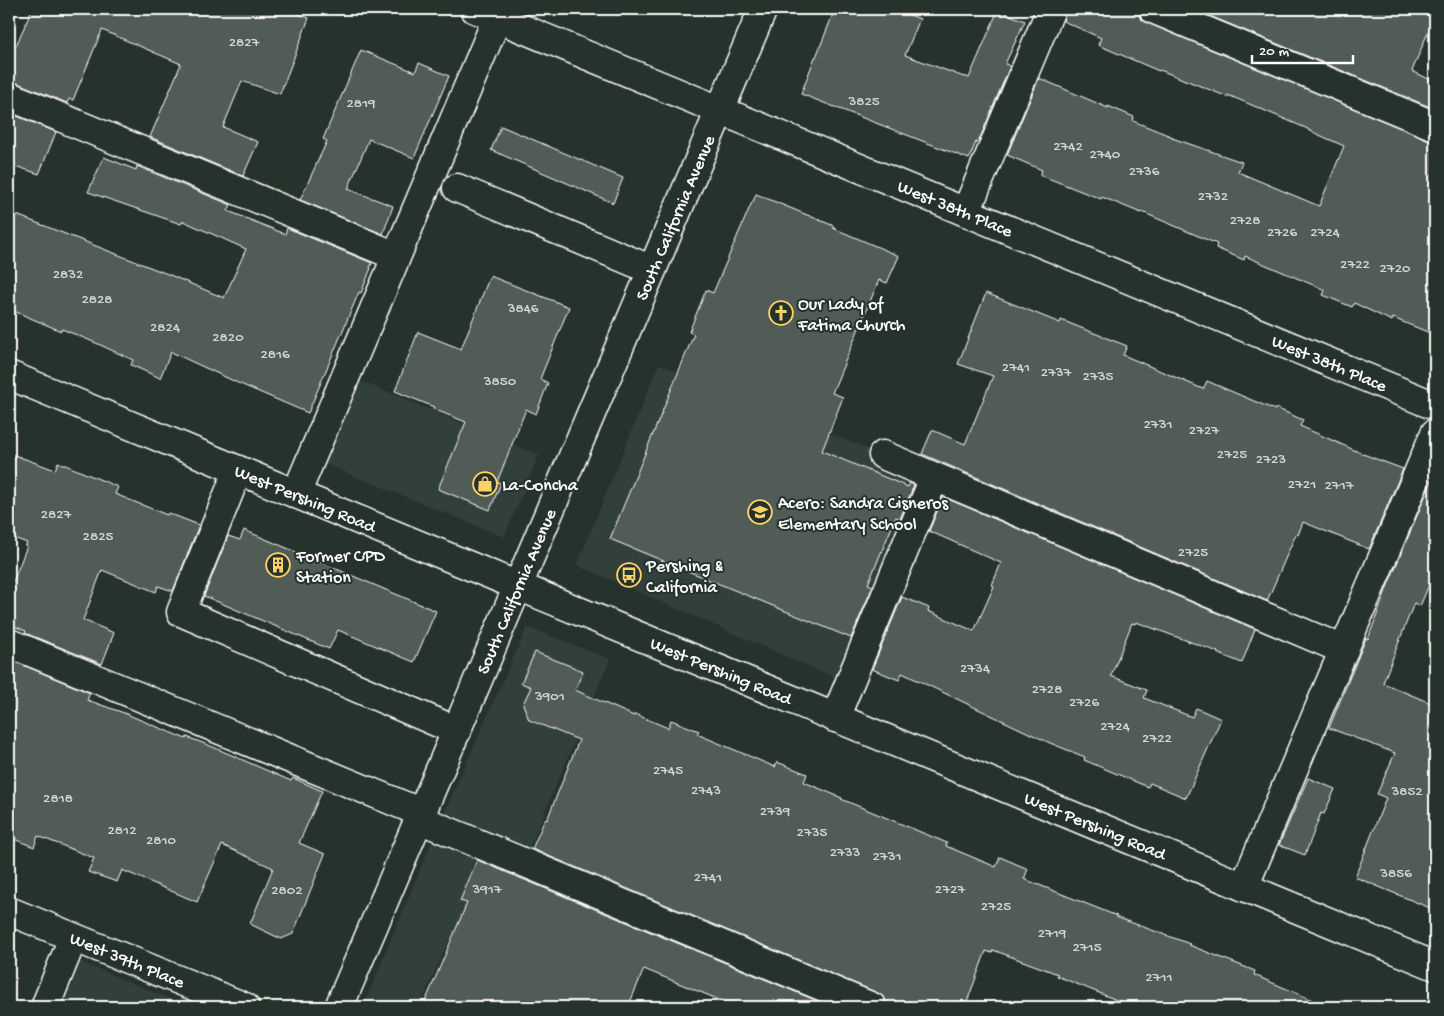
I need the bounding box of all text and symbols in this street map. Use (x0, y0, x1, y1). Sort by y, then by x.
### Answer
scale bar (1252, 32, 1353, 64)
house number: 2827 (229, 34, 261, 52)
text: 20 m (1259, 43, 1289, 61)
house number: 3825 (847, 93, 880, 111)
house number: 2819 (346, 95, 376, 113)
street label: South California Avenue (632, 132, 721, 304)
house number: 2742 (1053, 138, 1083, 156)
house number: 2740 (1090, 146, 1121, 164)
house number: 2736 (1129, 163, 1160, 181)
street label: West 38th Place (894, 177, 1016, 243)
house number: 2732 (1198, 188, 1228, 206)
house number: 2728 (1230, 212, 1260, 230)
house number: 2726 (1267, 224, 1297, 242)
house number: 2724 (1310, 224, 1340, 242)
house number: 2722 (1340, 256, 1370, 274)
house number: 2720 (1379, 260, 1411, 278)
house number: 2832 (53, 266, 83, 284)
house number: 2828 (81, 291, 113, 309)
place label: Our Lady of Fatima Church (797, 295, 906, 337)
house number: 3846 (507, 300, 539, 318)
church icon: Our Lady of Fatima Church (768, 300, 794, 326)
house number: 2824 (150, 319, 180, 337)
house number: 2820 (212, 329, 244, 347)
street label: West 38th Place (1268, 332, 1390, 398)
house number: 2816 (260, 346, 290, 364)
house number: 2741 (1002, 359, 1030, 377)
house number: 2737 (1041, 364, 1073, 382)
house number: 2735 (1083, 368, 1114, 386)
house number: 3850 (483, 373, 517, 391)
house number: 2731 (1144, 416, 1173, 434)
house number: 2727 (1189, 422, 1220, 440)
house number: 2725 (1217, 446, 1247, 464)
house number: 2723 (1256, 451, 1286, 469)
street label: West Pershing Road (231, 462, 380, 539)
shop icon: La-Concha (472, 471, 498, 497)
place label: La-Concha (502, 476, 579, 497)
house number: 2721 (1288, 476, 1316, 494)
house number: 2717 (1324, 477, 1355, 495)
place label: Acero: Sandra Cisneros Elementary School (778, 494, 950, 536)
school or university icon: Acero: Sandra Cisneros Elementary School (747, 499, 773, 525)
house number: 2827 (41, 506, 73, 524)
street label: South California Avenue (474, 506, 563, 678)
house number: 2825 (83, 528, 114, 546)
house number: 2725 (1178, 544, 1208, 562)
place label: Former CPD Station (295, 547, 385, 589)
building icon: Former CPD Station (265, 552, 291, 578)
place label: Pershing & California (645, 557, 724, 599)
bus stop icon: Pershing & California (616, 562, 642, 588)
street label: West Pershing Road (646, 634, 795, 712)
house number: 2734 (960, 660, 990, 678)
house number: 2728 (1032, 681, 1062, 699)
house number: 3901 (534, 688, 565, 706)
house number: 2726 (1069, 694, 1099, 712)
house number: 2724 (1100, 718, 1130, 736)
house number: 2722 (1142, 730, 1172, 748)
house number: 2745 (653, 762, 683, 780)
house number: 2743 (691, 782, 721, 800)
house number: 3852 (1390, 783, 1423, 801)
street label: West Pershing Road (1021, 789, 1170, 867)
house number: 2818 (43, 790, 73, 808)
house number: 2739 (760, 803, 791, 821)
house number: 2812 (108, 822, 136, 840)
house number: 2735 (797, 824, 828, 842)
house number: 2810 (146, 832, 177, 850)
house number: 2733 (830, 844, 861, 862)
house number: 2731 (873, 848, 902, 866)
house number: 3856 (1379, 865, 1412, 883)
house number: 2741 (694, 869, 722, 887)
house number: 3917 (471, 881, 503, 899)
house number: 2727 (935, 881, 966, 899)
house number: 2802 (271, 882, 303, 900)
house number: 2725 (981, 898, 1011, 916)
house number: 2719 (1038, 925, 1067, 943)
street label: West 39th Place (66, 929, 188, 994)
house number: 2715 (1072, 939, 1102, 957)
house number: 2711 (1145, 969, 1173, 987)

